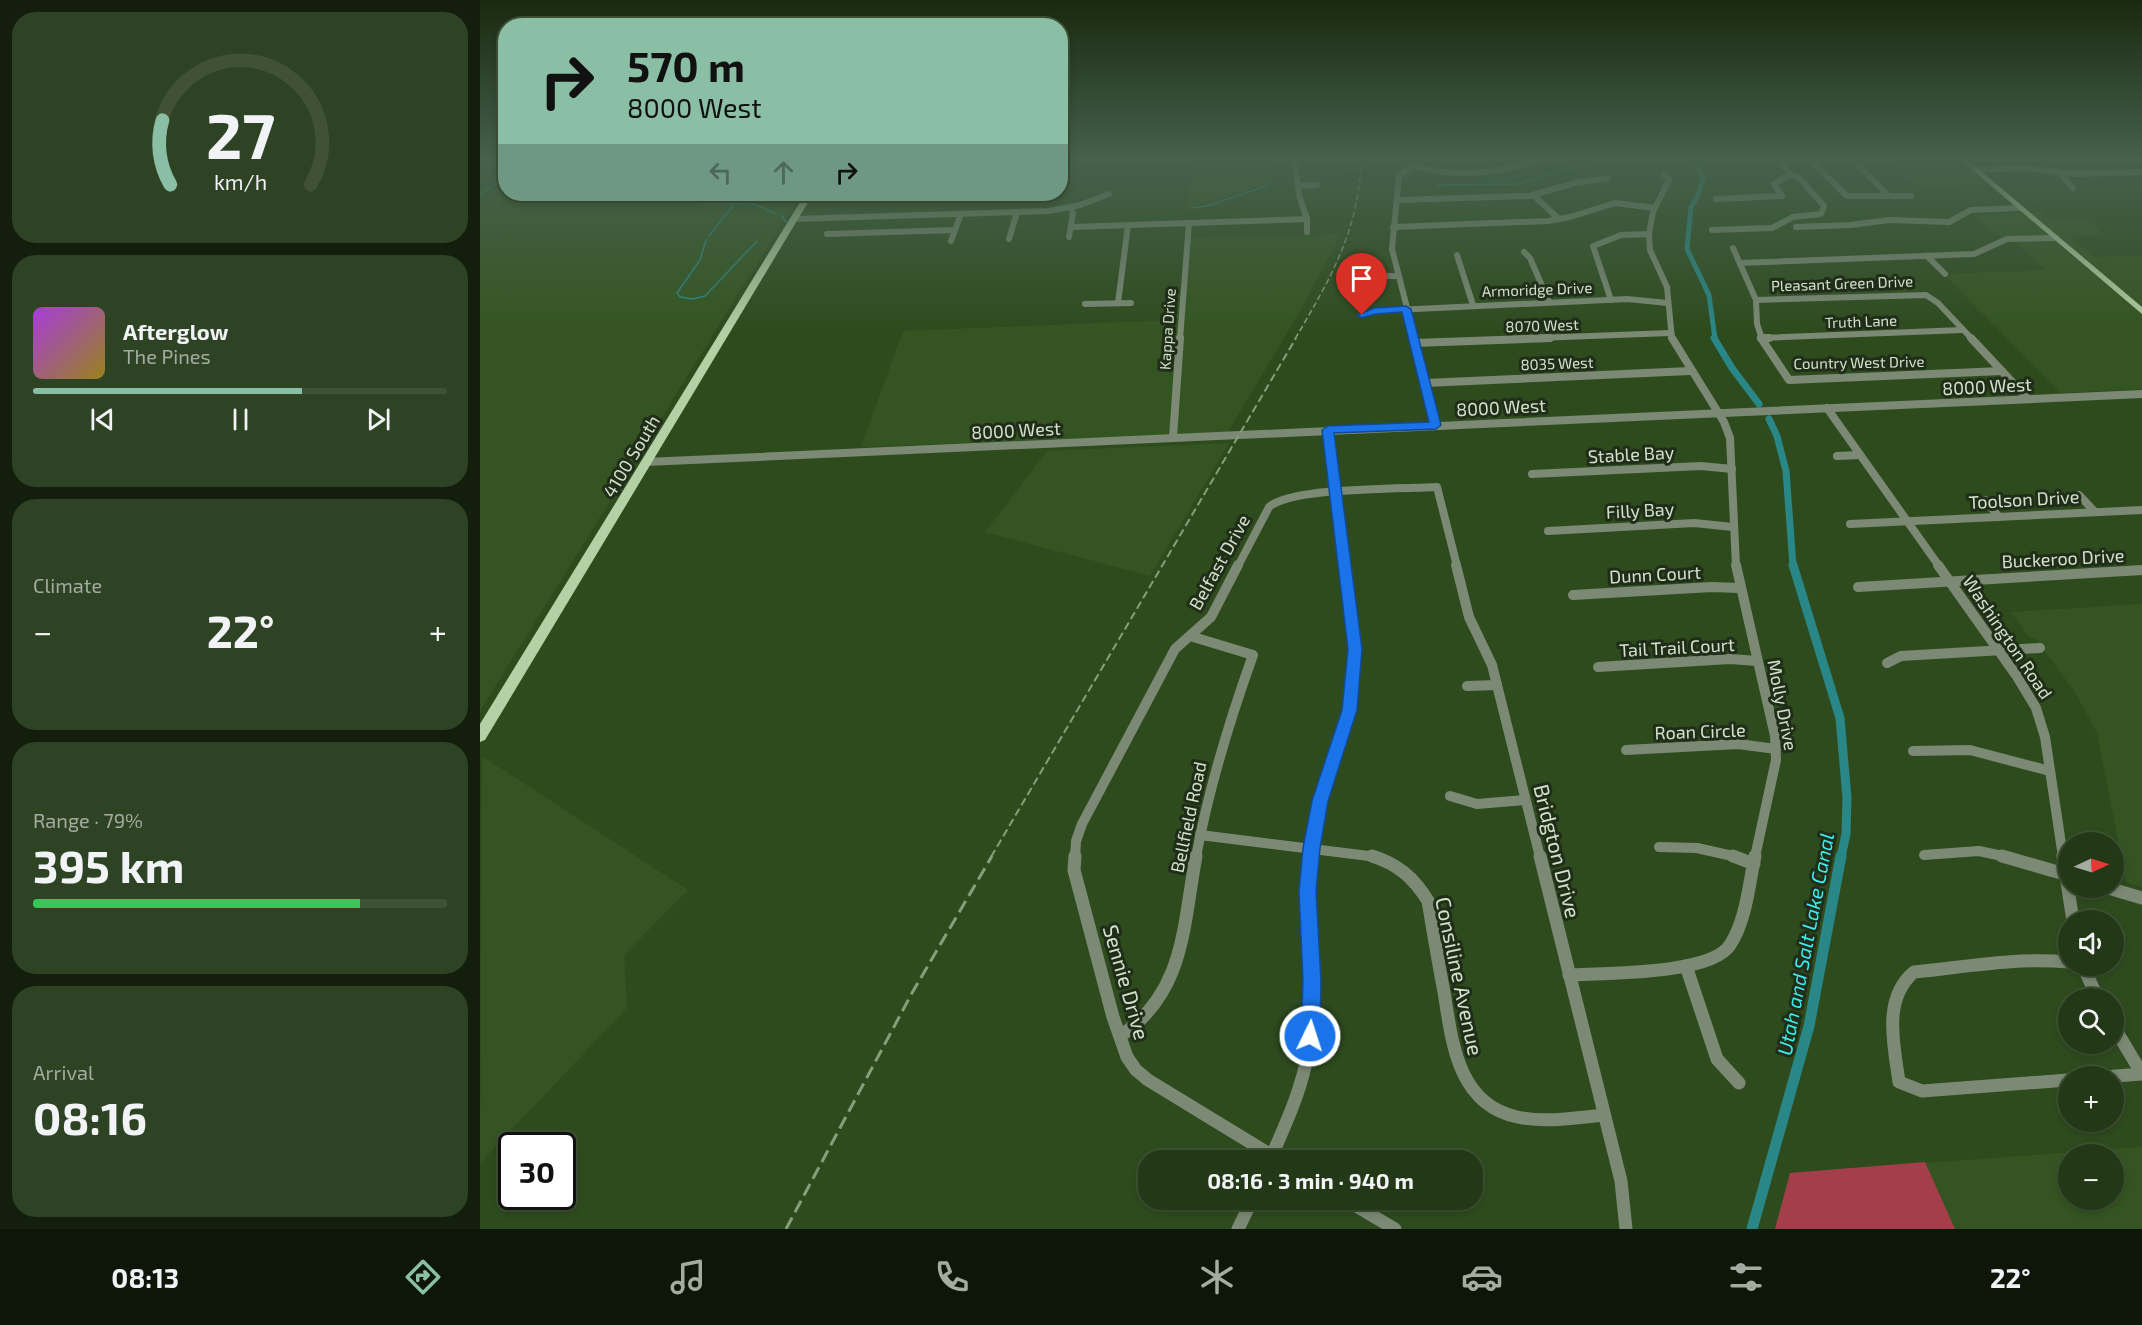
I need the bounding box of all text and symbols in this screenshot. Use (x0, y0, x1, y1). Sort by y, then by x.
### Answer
text: 570 m (627, 40, 745, 90)
icon: right (528, 42, 606, 120)
text: 8000 West (627, 91, 762, 123)
text: 27 (205, 97, 275, 172)
icon: left (704, 156, 737, 189)
icon: ahead (767, 156, 800, 189)
icon: right (830, 156, 863, 189)
text: km/h (213, 169, 267, 194)
pin (1336, 253, 1387, 315)
icon: arrive (1345, 262, 1378, 295)
street label: Pleasant Green Drive (1771, 272, 1913, 294)
street label: Armoridge Drive (1481, 278, 1593, 300)
street label: Kappa Drive (1155, 288, 1179, 370)
street label: Truth Lane (1825, 311, 1897, 331)
street label: 8070 West (1505, 315, 1579, 335)
text: Afterglow (123, 318, 228, 344)
text: The Pines (123, 344, 211, 368)
street label: Country West Drive (1793, 352, 1925, 372)
street label: 8035 West (1520, 353, 1594, 373)
street label: 8000 West (1942, 373, 2032, 399)
street label: 8000 West (1456, 394, 1546, 420)
icon: previous (86, 403, 119, 436)
icon: pause (224, 403, 257, 436)
icon: next (362, 403, 395, 436)
street label: 4100 South (598, 411, 664, 501)
street label: 8000 West (971, 417, 1061, 443)
street label: Stable Bay (1587, 441, 1675, 467)
street label: Toolson Drive (1968, 485, 2080, 513)
street label: Filly Bay (1605, 497, 1675, 523)
street label: Belfast Drive (1184, 510, 1254, 614)
street label: Buckeroo Drive (2001, 544, 2125, 572)
street label: Dunn Court (1609, 561, 1702, 587)
street label: Washington Road (1959, 571, 2057, 703)
text: Climate (33, 573, 102, 597)
text: 22° (207, 603, 274, 657)
text: − (33, 611, 52, 651)
text: + (429, 611, 447, 651)
street label: Tail Trail Court (1619, 633, 1735, 661)
street label: Molly Drive (1763, 658, 1803, 752)
street label: Roan Circle (1654, 718, 1746, 744)
street label: Bellfield Road (1165, 759, 1211, 875)
street label: Bridgton Drive (1529, 781, 1587, 921)
text: Range · 79% (33, 808, 143, 832)
water label: Utah and Salt Lake Canal (1772, 831, 1838, 1057)
north arrow (2058, 832, 2124, 898)
map controls (2058, 832, 2124, 1210)
text: 395 km (33, 838, 184, 892)
street label: Consiline Avenue (1431, 894, 1489, 1058)
button: sound (2058, 910, 2124, 976)
street label: Sennie Drive (1099, 922, 1155, 1042)
button: search (2058, 988, 2124, 1054)
position arrow (1278, 1004, 1342, 1068)
text: Arrival (33, 1060, 94, 1084)
button: + (2058, 1066, 2124, 1132)
text: 08:16 (33, 1090, 147, 1144)
speed limit sign: 30 (498, 1132, 576, 1210)
button: − (2058, 1144, 2124, 1210)
text: 08:16 · 3 min · 940 m (1207, 1167, 1414, 1193)
icon: directions (402, 1256, 444, 1298)
icon: music (667, 1256, 709, 1298)
icon: phone (931, 1256, 973, 1298)
icon: climate (1196, 1256, 1238, 1298)
icon: car (1461, 1256, 1503, 1298)
icon: filters (1725, 1256, 1767, 1298)
text: 08:13 (111, 1261, 179, 1293)
text: 22° (1990, 1261, 2031, 1293)

